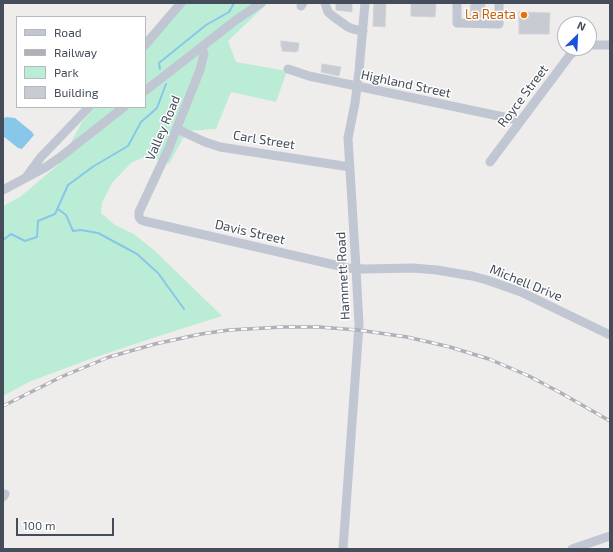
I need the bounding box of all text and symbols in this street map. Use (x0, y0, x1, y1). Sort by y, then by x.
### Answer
place label: La Reata (465, 7, 516, 23)
marker: La Reata (519, 10, 529, 20)
legend (16, 16, 146, 108)
north arrow (557, 16, 597, 56)
text: N (575, 18, 588, 33)
text: Road (54, 25, 82, 39)
text: Railway (54, 45, 97, 59)
street label: Royce Street (494, 62, 552, 130)
text: Park (54, 65, 79, 79)
street label: Highland Street (360, 67, 452, 101)
text: Building (54, 85, 98, 99)
street label: Valley Road (142, 93, 184, 163)
street label: Carl Street (232, 127, 296, 153)
street label: Davis Street (213, 216, 287, 248)
street label: Hammett Road (333, 231, 353, 321)
street label: Michell Drive (487, 261, 565, 305)
scale bar (18, 510, 116, 536)
text: 100 m (23, 518, 55, 532)

